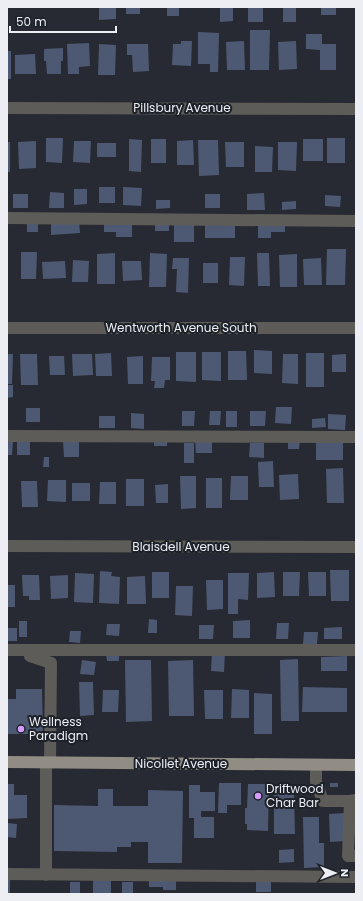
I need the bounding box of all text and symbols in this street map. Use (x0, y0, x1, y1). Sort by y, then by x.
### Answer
scale bar (10, 8, 116, 34)
text: 50 m (16, 13, 47, 30)
street label: Pillsbury Avenue (133, 99, 231, 116)
street label: Wentworth Avenue South (105, 319, 257, 336)
street label: Blaisdell Avenue (132, 538, 230, 555)
place label: Wellness Paradigm (29, 713, 88, 744)
marker: Wellness Paradigm (16, 724, 26, 734)
street label: Nicollet Avenue (135, 755, 227, 772)
place label: Driftwood Char Bar (266, 780, 324, 811)
marker: Driftwood Char Bar (253, 791, 263, 801)
north arrow (315, 853, 355, 893)
text: N (337, 869, 353, 877)

